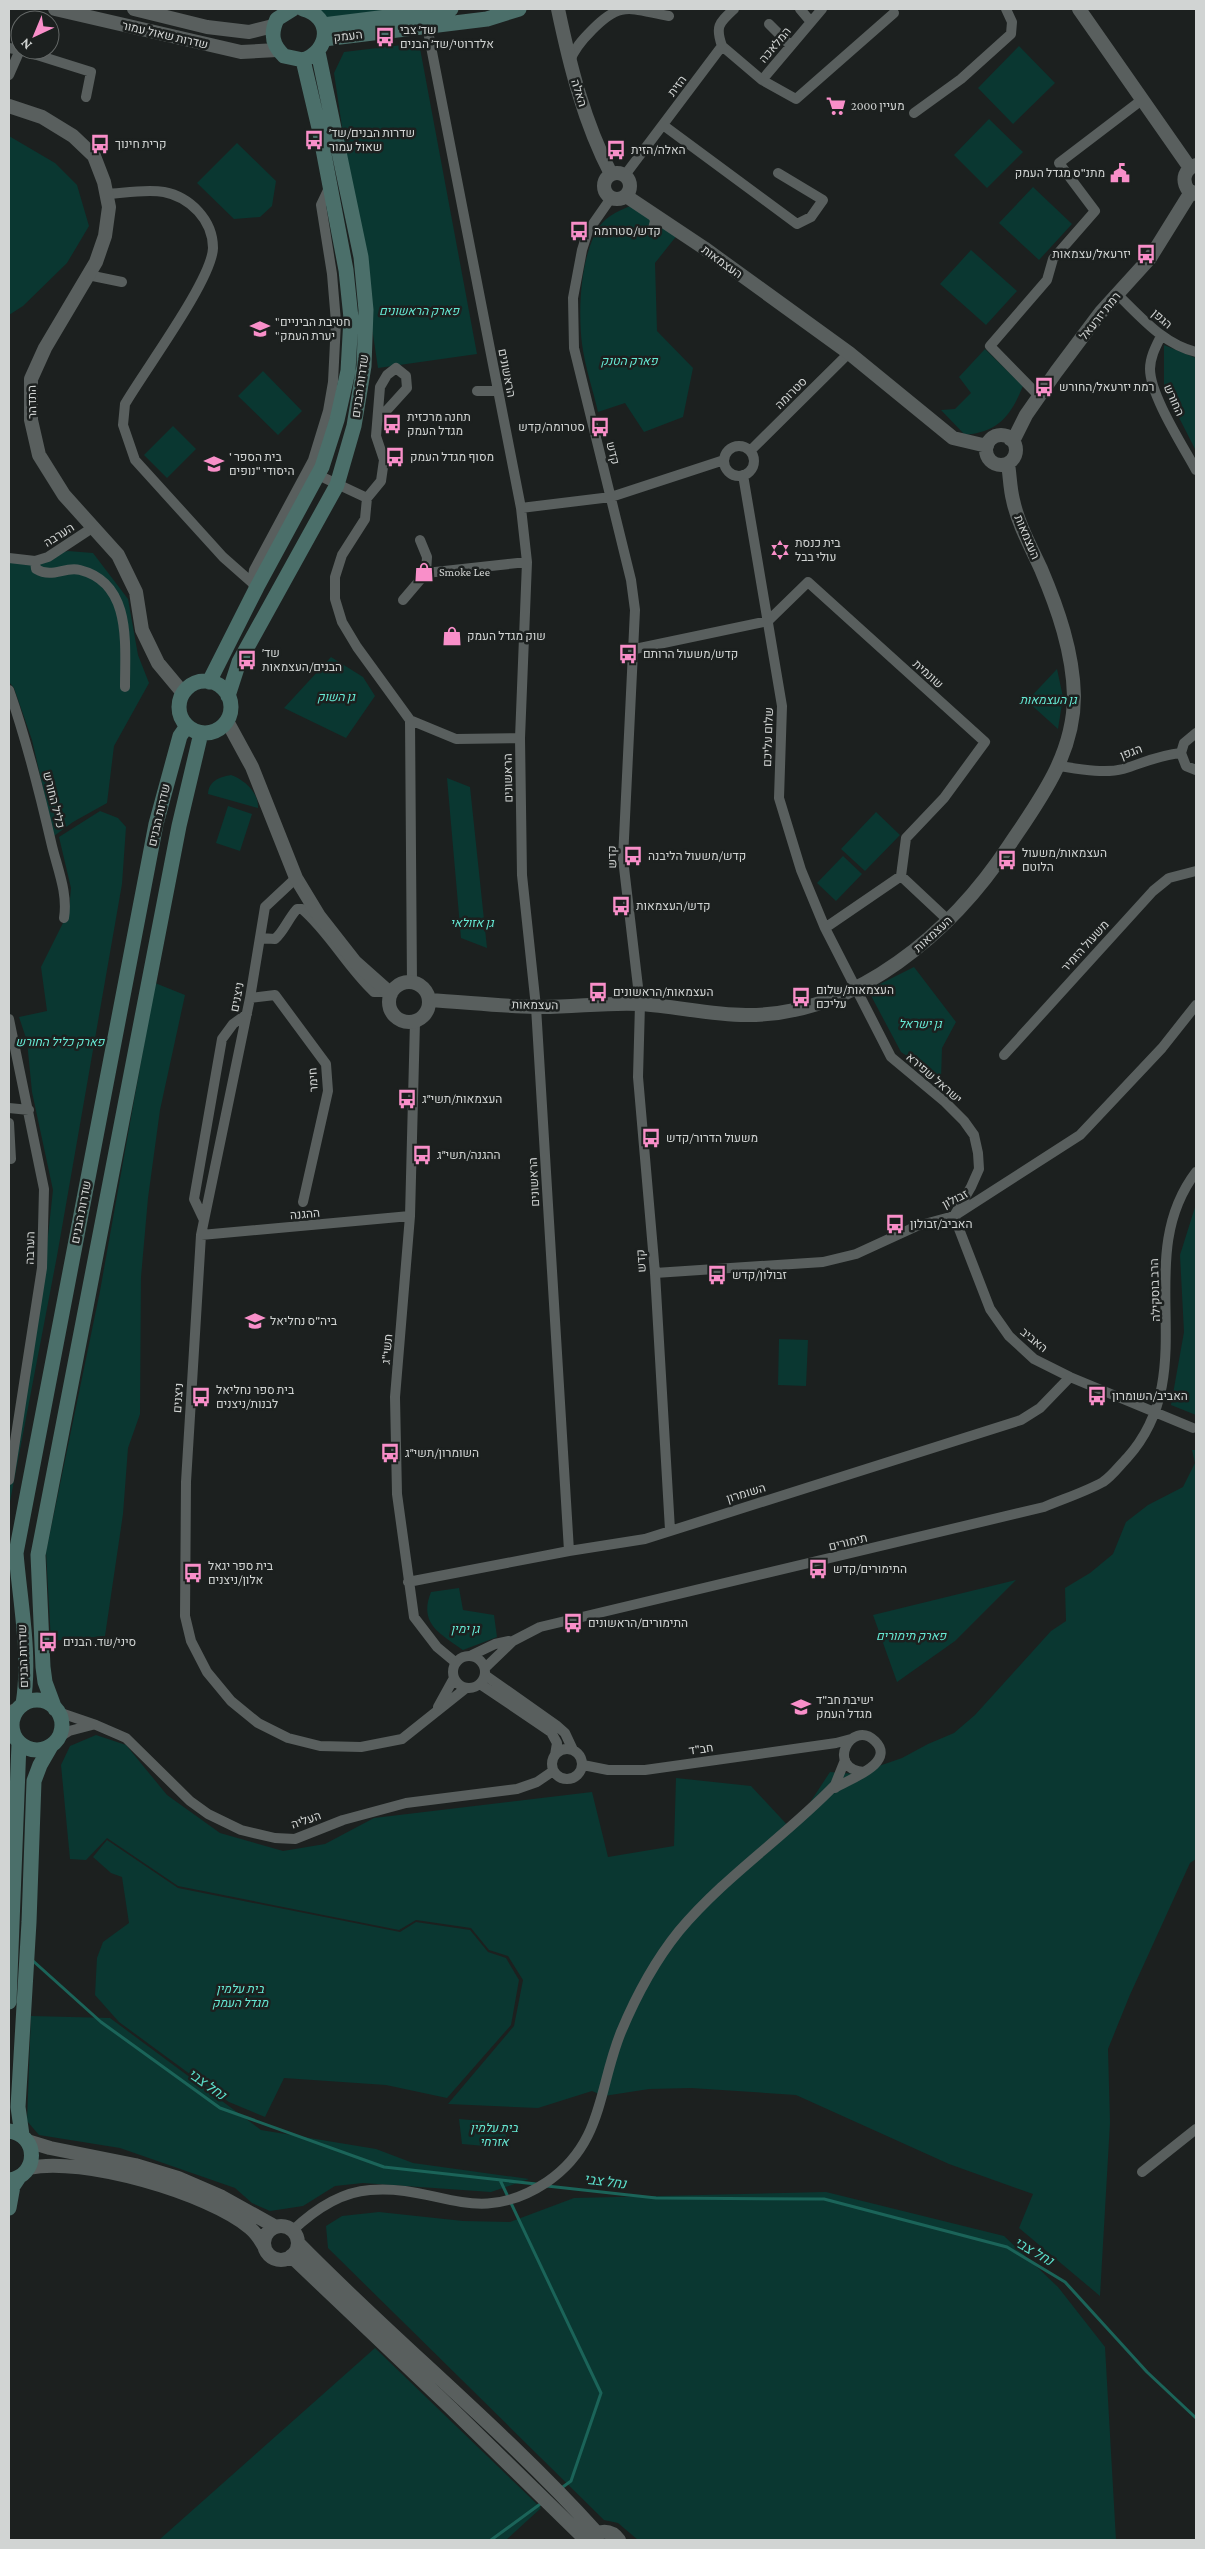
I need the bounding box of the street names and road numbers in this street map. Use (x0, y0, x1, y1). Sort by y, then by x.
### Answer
street label: שדרות שאול עמור (120, 18, 210, 52)
street label: המלאכה (756, 24, 794, 66)
street label: העמק (333, 27, 363, 45)
street label: הזית (665, 73, 689, 99)
street label: האלה (568, 78, 590, 108)
street label: העצמאות (699, 243, 745, 281)
street label: רמת יזרעאל (1076, 289, 1124, 343)
street label: הגפן (1149, 306, 1175, 332)
street label: הראשונים (495, 347, 519, 399)
street label: שדרות הבנים (349, 353, 371, 419)
street label: סטרומה (772, 374, 810, 412)
street label: החורש (1161, 382, 1187, 418)
street label: התדהר (25, 385, 39, 419)
street label: קדש (603, 440, 623, 466)
street label: העצמאות (1011, 513, 1043, 561)
street label: הערבה (41, 520, 77, 550)
street label: שונמית (910, 657, 946, 691)
street label: שלום עליכם (760, 707, 776, 767)
street label: הגפן (1118, 742, 1144, 762)
street label: הראשונים (501, 753, 515, 803)
street label: כליל החורש (40, 770, 68, 830)
street label: שדרות הבנים (145, 782, 173, 848)
street label: קדש (605, 845, 619, 869)
street label: העצמאות (911, 913, 955, 955)
street label: משעול הזמיר (1058, 917, 1112, 975)
street label: ניצנים (227, 981, 247, 1013)
street label: העצמאות (511, 998, 559, 1012)
street label: ישראל שפירא (903, 1050, 965, 1106)
street label: חימר (305, 1067, 321, 1093)
street label: הראשונים (526, 1157, 542, 1207)
street label: שדרות הבנים (68, 1179, 94, 1245)
street label: זבולון (940, 1187, 970, 1211)
street label: ההגנה (289, 1206, 321, 1222)
street label: הערבה (22, 1231, 38, 1265)
street label: קדש (633, 1249, 649, 1273)
street label: הרב בוסקילה (1147, 1258, 1163, 1322)
street label: האביב (1018, 1325, 1050, 1355)
street label: תשי"ג (379, 1333, 395, 1365)
street label: ניצנים (170, 1382, 186, 1414)
street label: השומרון (725, 1480, 767, 1506)
street label: תימורים (827, 1530, 869, 1554)
street label: שדרות הבנים (15, 1624, 31, 1688)
street label: חב"ד (688, 1740, 714, 1758)
street label: העליה (289, 1808, 323, 1832)

